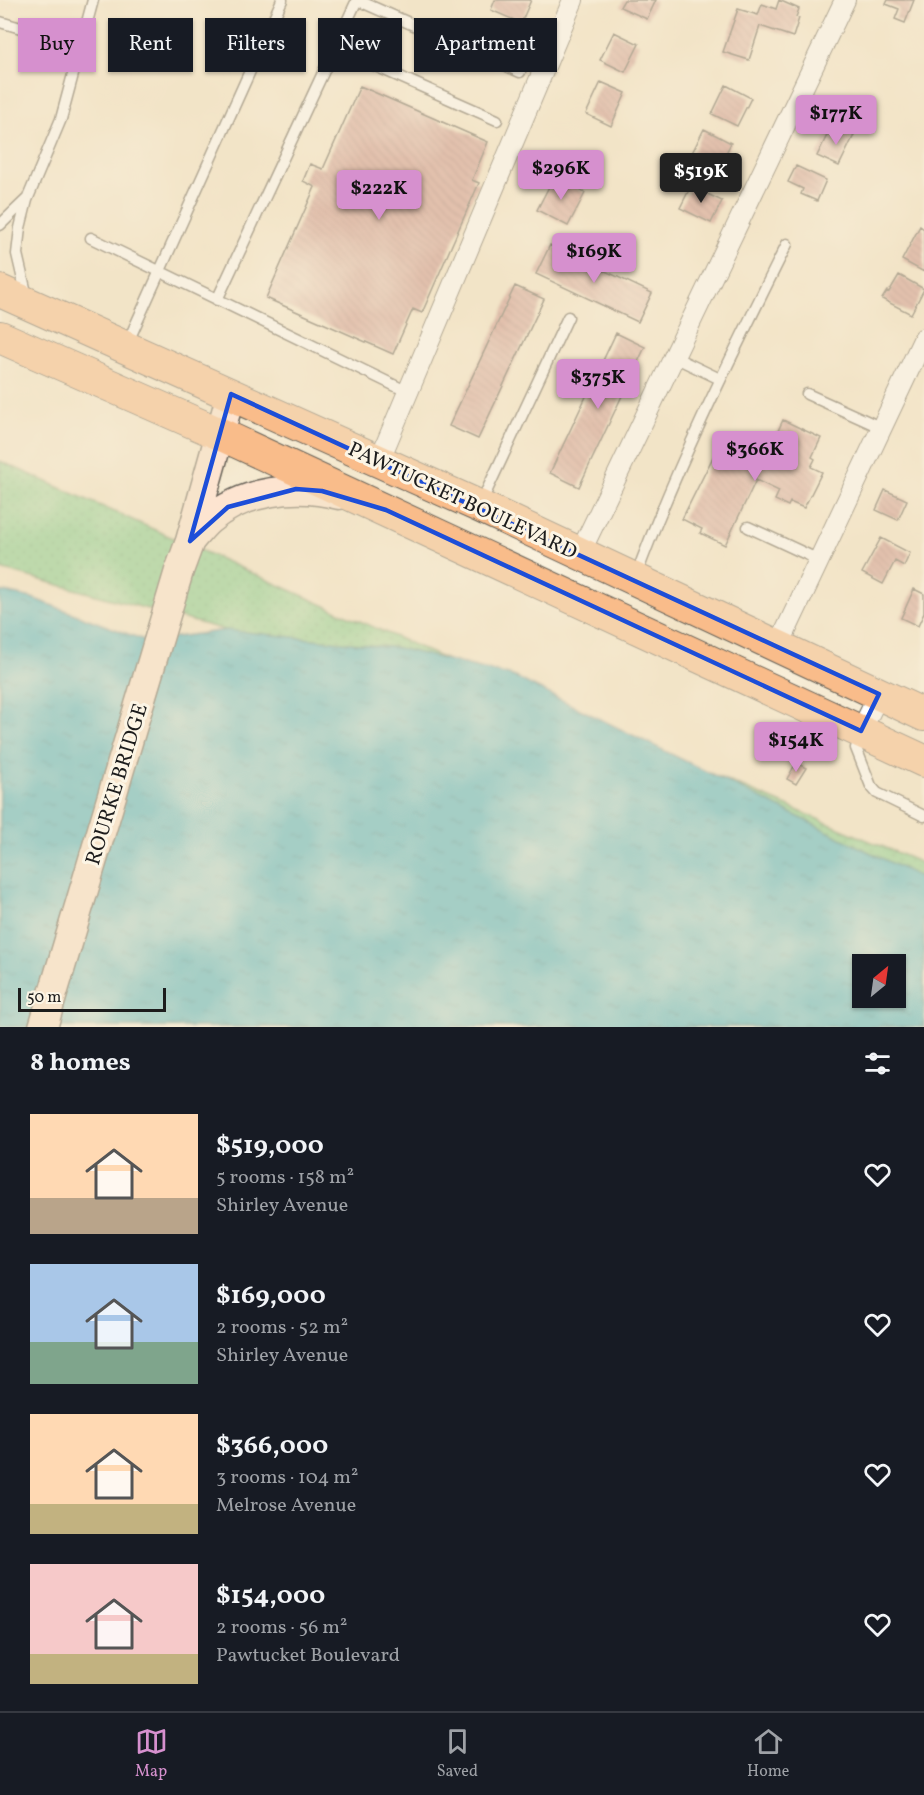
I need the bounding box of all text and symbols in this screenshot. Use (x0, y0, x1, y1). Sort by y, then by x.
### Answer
chip: Buy (18, 18, 96, 72)
chip: Rent (108, 18, 193, 72)
chip: Filters (205, 18, 306, 72)
chip: New (318, 18, 402, 72)
chip: Apartment (414, 18, 557, 72)
pin: $177K (794, 95, 878, 146)
text: $177K (810, 100, 862, 128)
pin: $296K (519, 150, 603, 201)
pin: $519K (659, 153, 743, 204)
text: $296K (532, 155, 590, 183)
text: $519K (674, 158, 728, 186)
pin: $222K (337, 170, 421, 221)
text: $222K (351, 175, 407, 203)
pin: $169K (552, 233, 636, 284)
text: $169K (566, 238, 622, 266)
pin: $375K (556, 359, 640, 410)
text: $375K (570, 364, 626, 392)
pin: $366K (713, 431, 797, 482)
street label: PAWTUCKET BOULEVARD (343, 435, 582, 567)
text: $366K (726, 436, 784, 464)
street label: ROURKE BRIDGE (79, 700, 156, 869)
pin: $154K (754, 722, 838, 773)
text: $154K (768, 727, 824, 755)
north arrow (852, 954, 906, 1008)
map controls (852, 954, 906, 1008)
scale bar (18, 985, 166, 1013)
text: 50 m (27, 987, 61, 1009)
text: 8 homes (30, 1045, 131, 1081)
icon: filters (861, 1047, 894, 1080)
text: $519,000 (216, 1128, 324, 1164)
icon: home (78, 1138, 150, 1210)
icon: heart (861, 1158, 894, 1191)
text: 5 rooms · 158 m² (216, 1164, 354, 1192)
text: Shirley Avenue (216, 1192, 348, 1220)
text: $169,000 (216, 1278, 326, 1314)
icon: home (78, 1288, 150, 1360)
icon: heart (861, 1308, 894, 1341)
text: 2 rooms · 52 m² (216, 1314, 348, 1342)
text: Shirley Avenue (216, 1342, 348, 1370)
text: $366,000 (216, 1428, 328, 1464)
icon: home (78, 1438, 150, 1510)
icon: heart (861, 1458, 894, 1491)
text: 3 rooms · 104 m² (216, 1464, 358, 1492)
text: Melrose Avenue (216, 1492, 356, 1520)
text: $154,000 (216, 1578, 325, 1614)
icon: home (78, 1588, 150, 1660)
icon: heart (861, 1608, 894, 1641)
text: 2 rooms · 56 m² (216, 1614, 347, 1642)
text: Pawtucket Boulevard (216, 1642, 400, 1670)
tab: Map (135, 1725, 168, 1783)
tab: Saved (437, 1725, 478, 1783)
tab: Home (747, 1725, 789, 1783)

